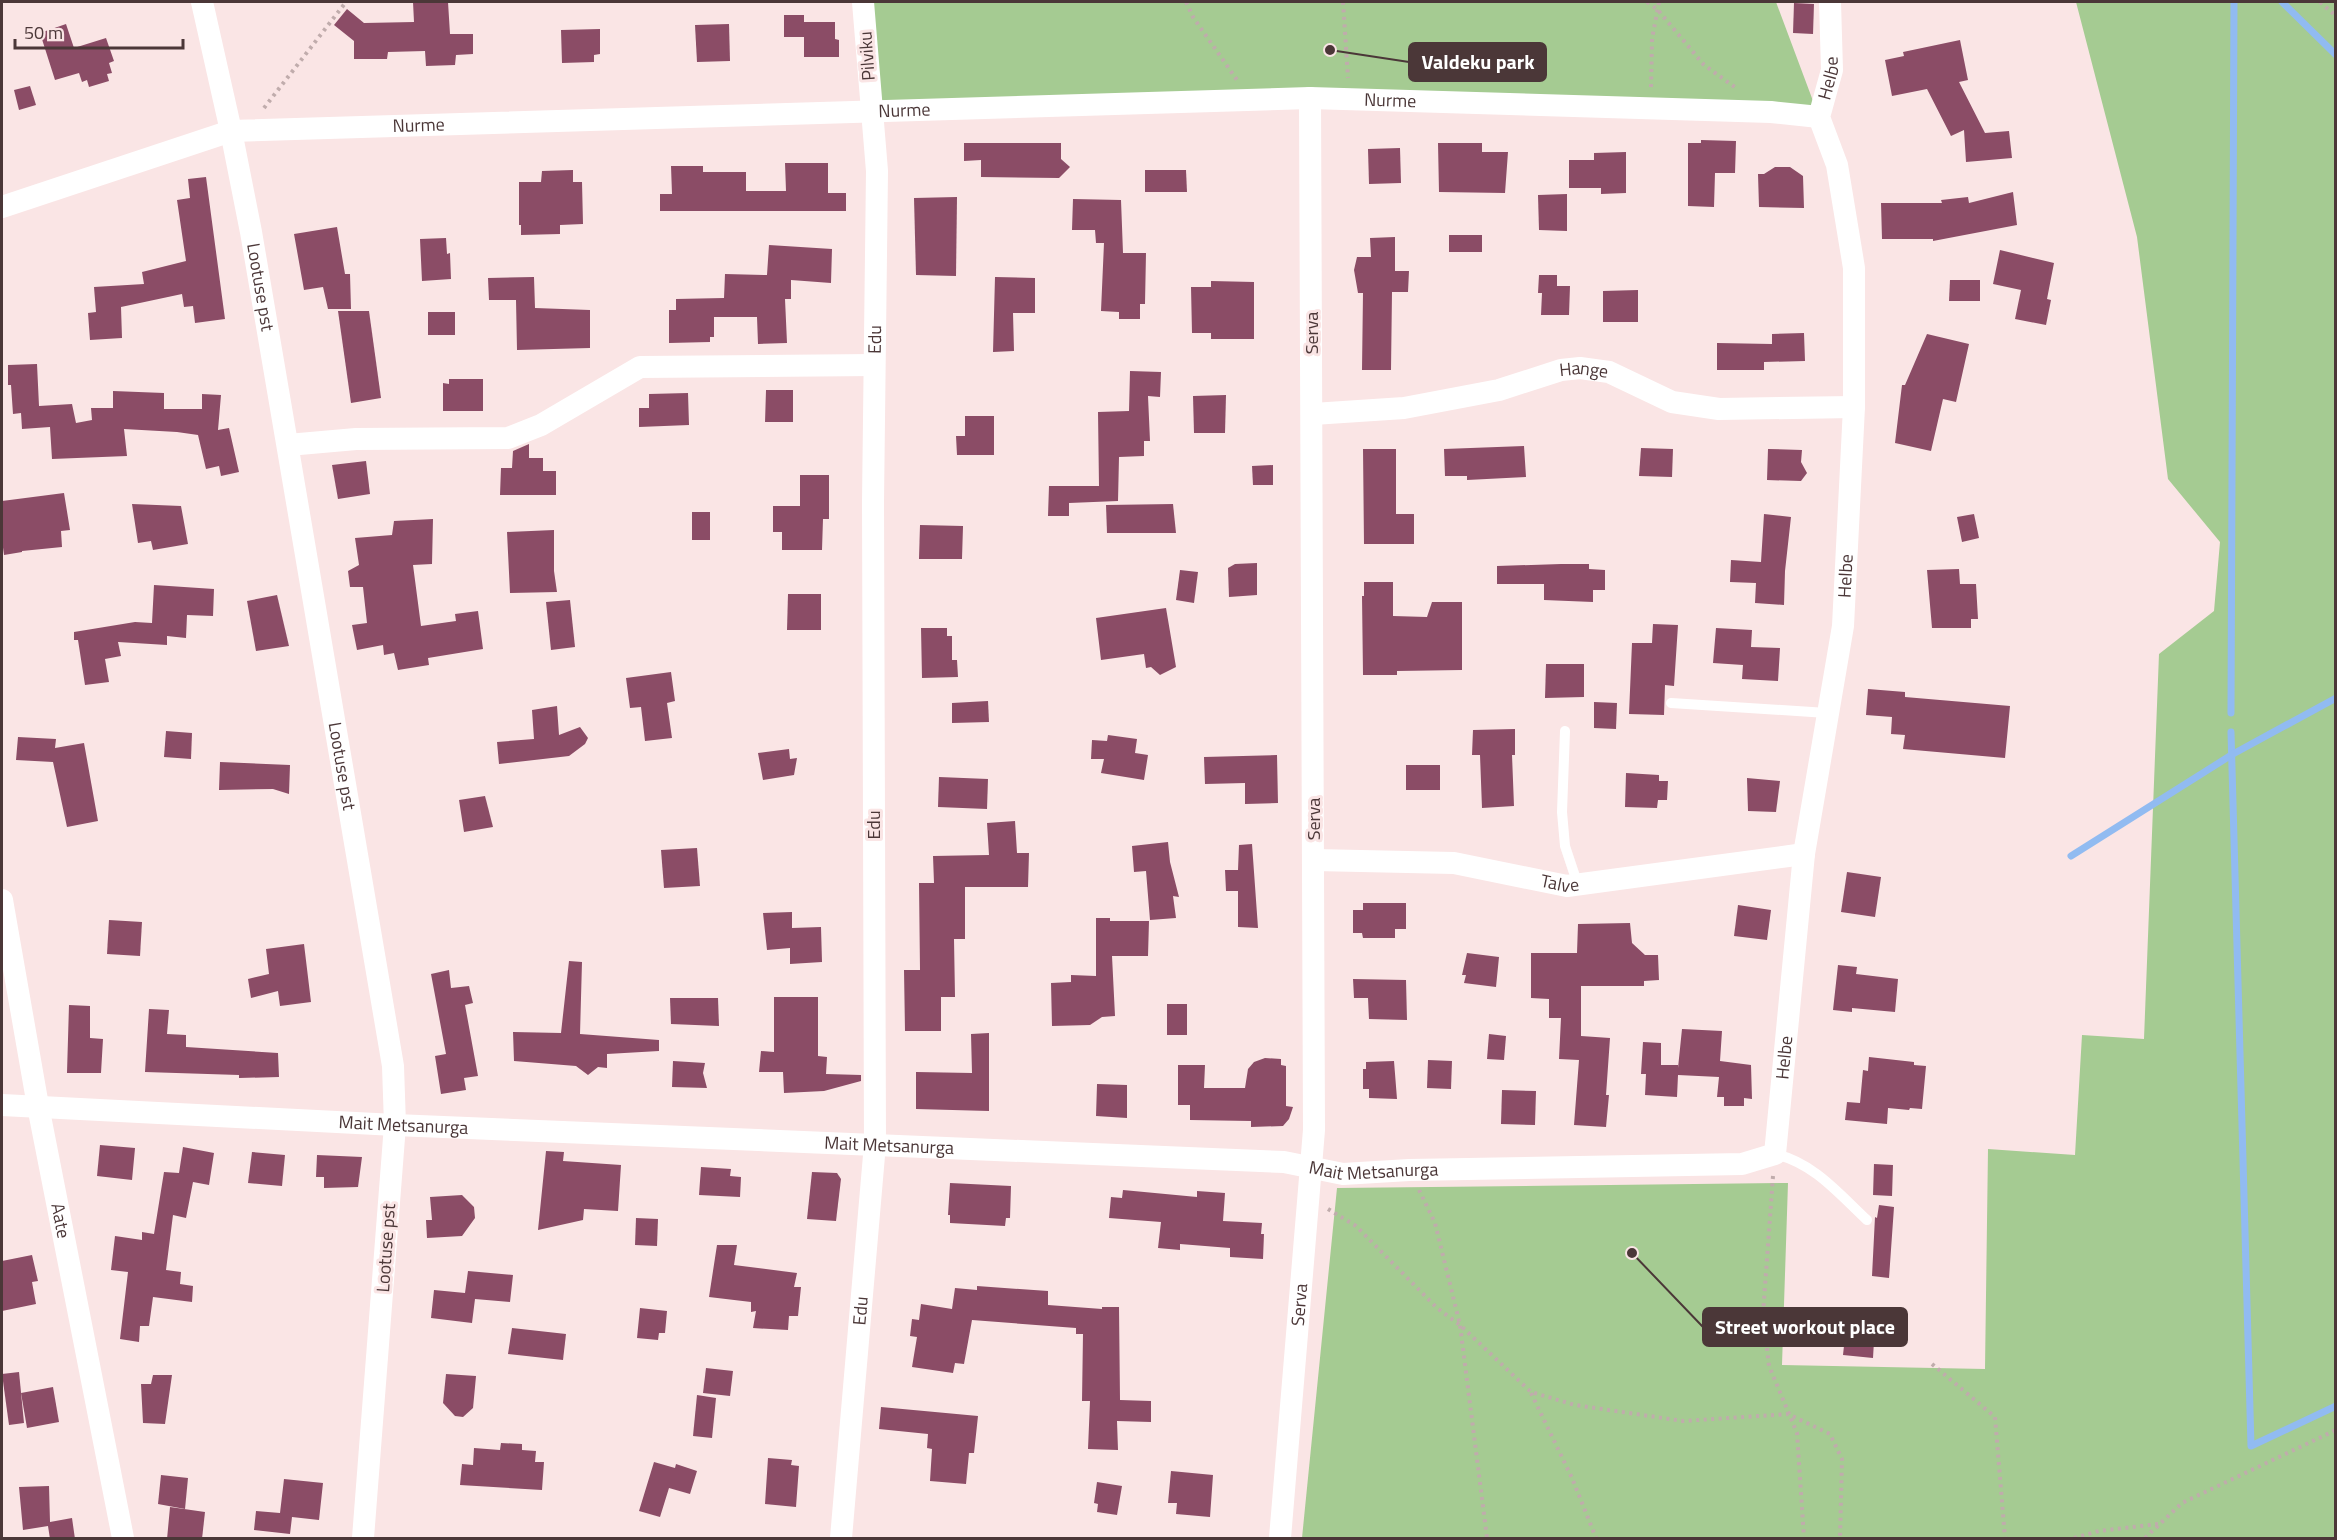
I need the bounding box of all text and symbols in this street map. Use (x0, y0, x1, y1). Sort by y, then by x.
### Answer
scale bar (15, 12, 183, 50)
text: 50 m (24, 19, 63, 46)
street label: Pilviku (851, 30, 882, 82)
callout: Valdeku park (1409, 43, 1546, 81)
text: Valdeku park (1422, 46, 1535, 77)
street label: Helbe (1810, 56, 1846, 103)
street label: Nurme (1364, 86, 1417, 114)
street label: Nurme (878, 96, 931, 124)
street label: Nurme (392, 110, 445, 139)
street label: Lootuse pst (240, 241, 282, 334)
street label: Serva (1298, 312, 1325, 354)
street label: Edu (861, 325, 888, 354)
street label: Hange (1558, 354, 1610, 385)
street label: Helbe (1830, 553, 1860, 598)
street label: Lootuse pst (322, 720, 363, 813)
street label: Serva (1300, 798, 1327, 840)
street label: Edu (860, 811, 887, 839)
street label: Talve (1538, 867, 1581, 899)
street label: Helbe (1768, 1034, 1799, 1081)
street label: Mait Metsanurga (338, 1108, 469, 1141)
street label: Mait Metsanurga (824, 1129, 955, 1161)
street label: Mait Metsanurga (1307, 1153, 1439, 1187)
street label: Aate (44, 1201, 78, 1240)
street label: Lootuse pst (369, 1202, 402, 1293)
street label: Serva (1284, 1282, 1314, 1327)
street label: Edu (845, 1295, 875, 1326)
callout: Street workout place (1703, 1308, 1907, 1346)
text: Street workout place (1715, 1311, 1895, 1342)

